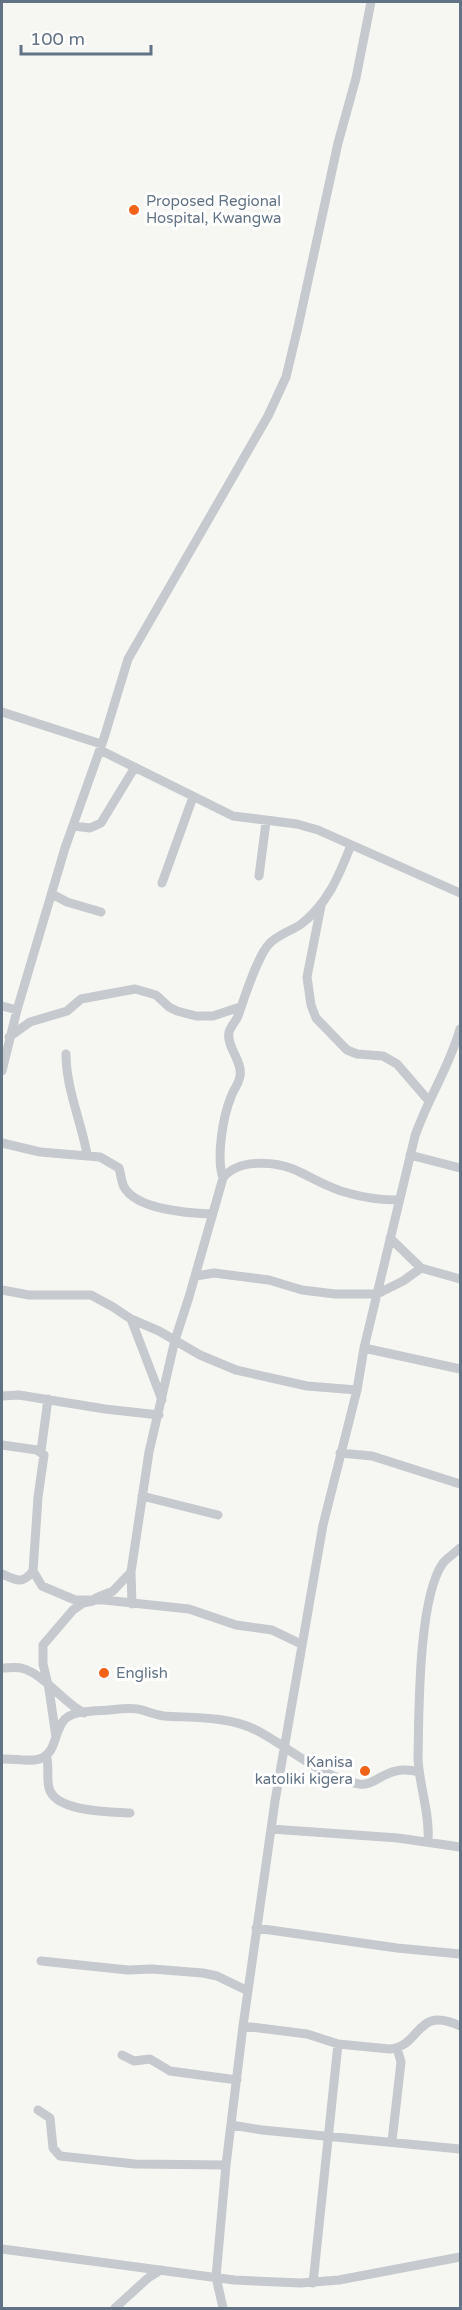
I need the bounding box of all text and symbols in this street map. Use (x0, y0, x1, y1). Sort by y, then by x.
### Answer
scale bar (21, 18, 152, 56)
text: 100 m (30, 28, 85, 50)
place label: Proposed Regional Hospital, Kwangwa (146, 192, 281, 227)
marker: Proposed Regional Hospital, Kwangwa (127, 203, 141, 217)
place label: English (116, 1664, 168, 1682)
marker: English (97, 1666, 111, 1680)
place label: Kanisa katoliki kigera (255, 1753, 353, 1788)
marker: Kanisa katoliki kigera (358, 1764, 372, 1778)

